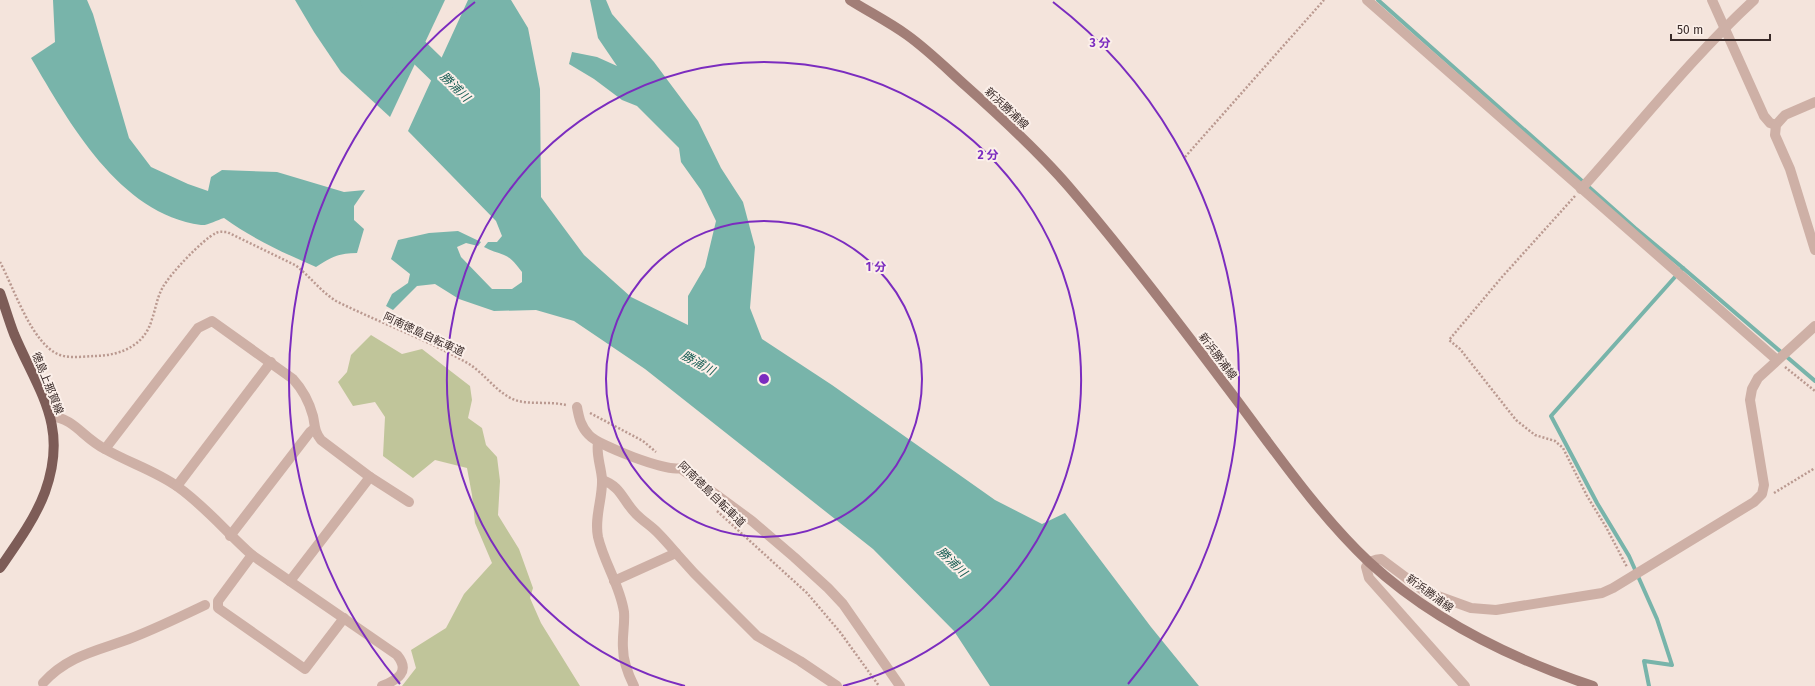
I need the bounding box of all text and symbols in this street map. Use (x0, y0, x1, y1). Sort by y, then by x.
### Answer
scale bar (1671, 16, 1770, 42)
text: 50 m (1677, 23, 1703, 37)
text: 3 分 (1088, 36, 1111, 50)
water label: 勝浦川 (437, 69, 474, 106)
street label: 新浜勝浦線 (982, 85, 1031, 132)
text: 2 分 (977, 148, 999, 162)
text: 1 分 (866, 260, 886, 274)
street label: 阿南徳島自転車道 (381, 310, 466, 359)
street label: 新浜勝浦線 (1196, 330, 1239, 382)
water label: 勝浦川 (679, 348, 719, 379)
street label: 徳島上那賀線 (29, 350, 66, 416)
centre of rings (757, 372, 771, 386)
street label: 阿南徳島自転車道 (675, 459, 748, 530)
water label: 勝浦川 (934, 544, 971, 581)
street label: 新浜勝浦線 (1404, 572, 1456, 615)

